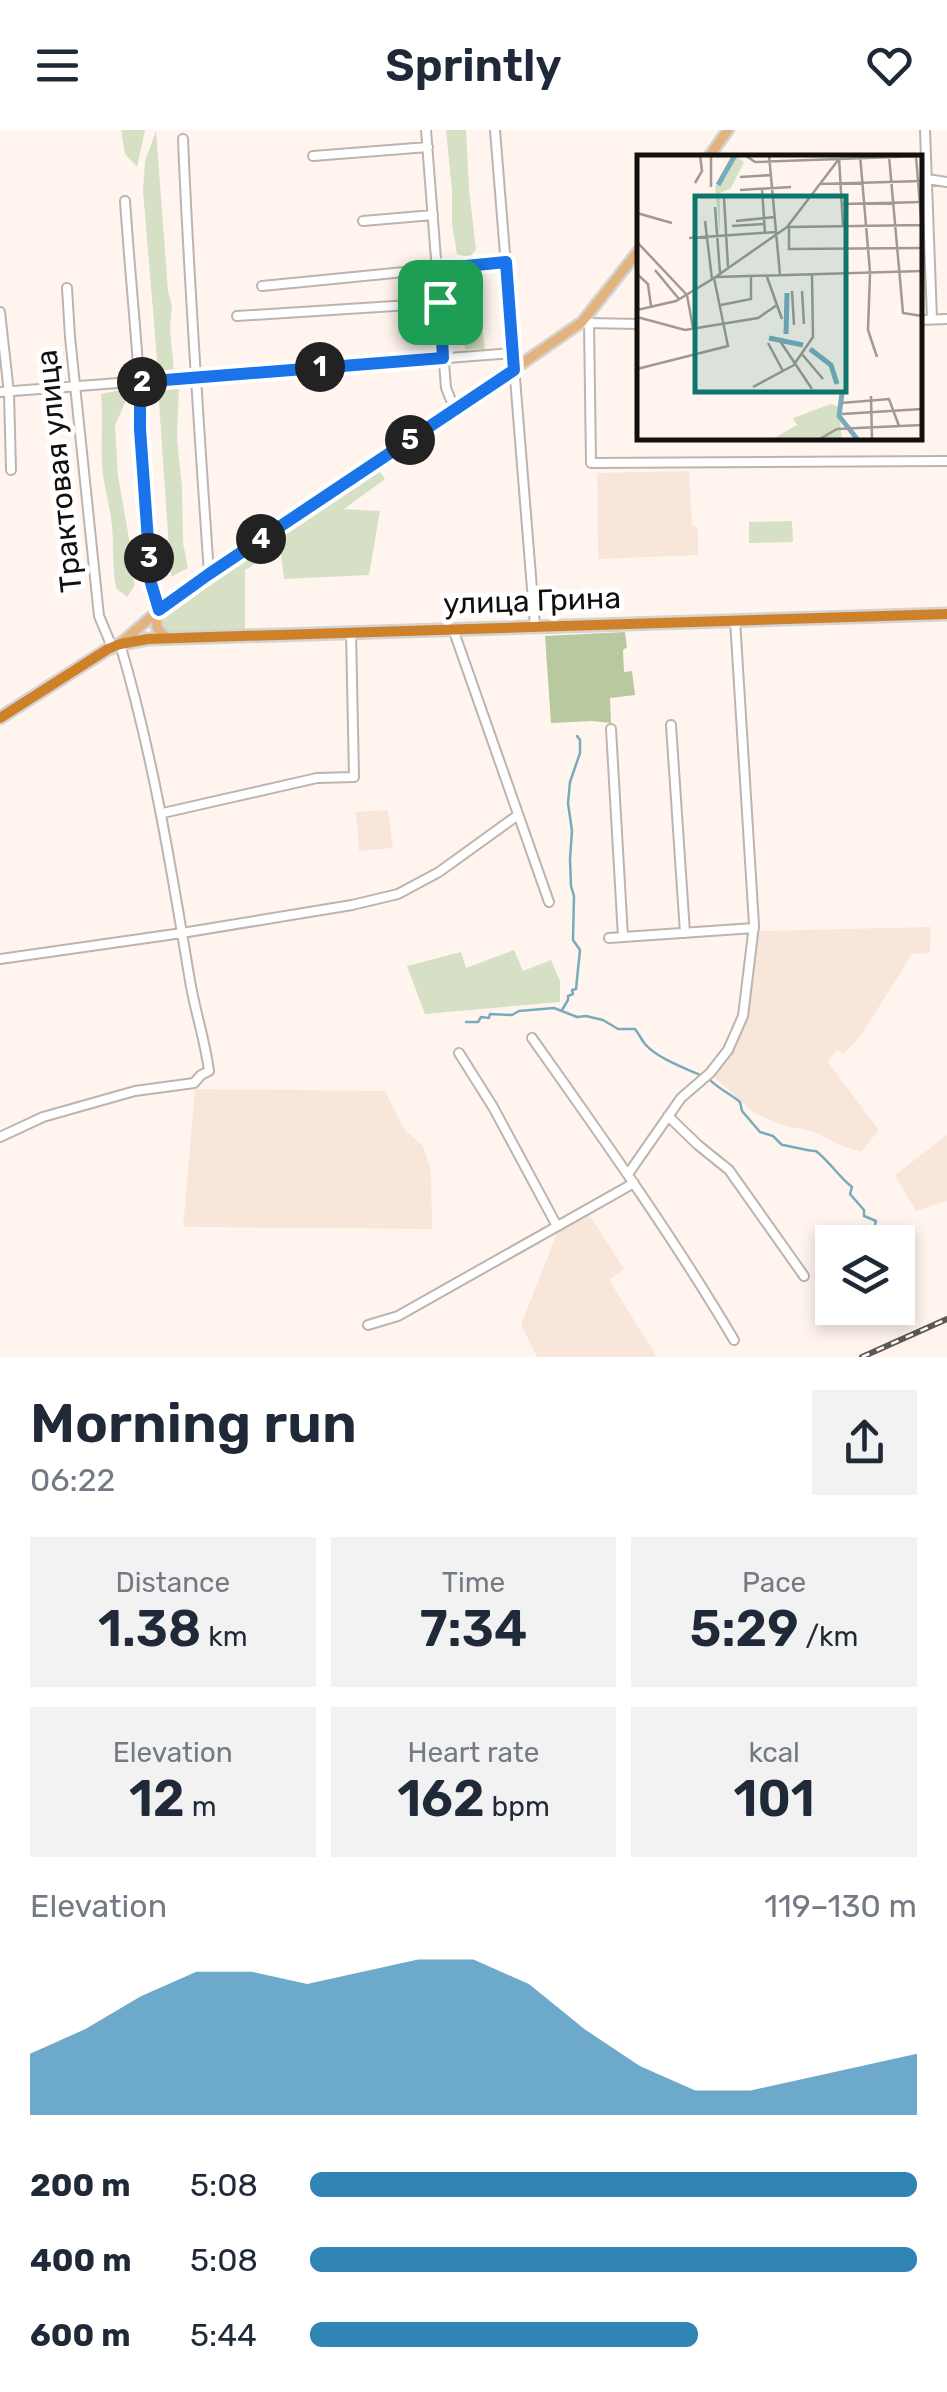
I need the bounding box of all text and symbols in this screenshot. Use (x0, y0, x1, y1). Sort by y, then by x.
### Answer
icon: menu (30, 38, 85, 93)
icon: heart (862, 38, 917, 93)
text: Sprintly (385, 39, 562, 92)
inset map (637, 155, 922, 440)
pin (398, 260, 483, 345)
icon: arrive (413, 275, 468, 330)
pin: 1 (295, 342, 345, 392)
street label: Трактовая улица (28, 348, 90, 594)
text: 1 (313, 350, 327, 383)
pin: 2 (117, 357, 167, 407)
text: 2 (133, 365, 151, 398)
pin: 5 (385, 415, 435, 465)
text: 5 (401, 423, 419, 456)
pin: 4 (236, 514, 286, 564)
text: 4 (251, 522, 271, 555)
pin: 3 (124, 533, 174, 583)
text: 3 (140, 541, 158, 574)
street label: улица Грина (443, 580, 621, 622)
map controls (815, 1225, 915, 1325)
button: layers (815, 1225, 915, 1325)
button: share (812, 1390, 917, 1495)
text: Morning run (30, 1391, 357, 1456)
text: 06:22 (30, 1461, 115, 1499)
text: Distance (115, 1566, 230, 1599)
text: Time (442, 1566, 505, 1599)
text: Pace (742, 1566, 806, 1599)
text: 1.38 (98, 1599, 201, 1659)
text: 7:34 (420, 1599, 527, 1659)
text: 5:29 (690, 1599, 799, 1659)
text: km (201, 1620, 248, 1653)
text: /km (799, 1620, 858, 1653)
text: Elevation (113, 1736, 233, 1769)
text: Heart rate (408, 1736, 539, 1769)
text: kcal (748, 1736, 800, 1769)
text: 12 (129, 1769, 185, 1829)
text: 162 (397, 1769, 485, 1829)
text: 101 (734, 1769, 815, 1829)
text: m (185, 1790, 217, 1823)
text: bpm (485, 1790, 550, 1823)
text: Elevation (30, 1887, 167, 1925)
text: 119–130 m (764, 1887, 917, 1925)
text: 200 m (30, 2166, 130, 2204)
text: 5:08 (190, 2166, 258, 2204)
text: 400 m (30, 2241, 132, 2279)
text: 5:08 (190, 2241, 258, 2279)
text: 600 m (30, 2316, 130, 2354)
text: 5:44 (190, 2316, 257, 2354)

